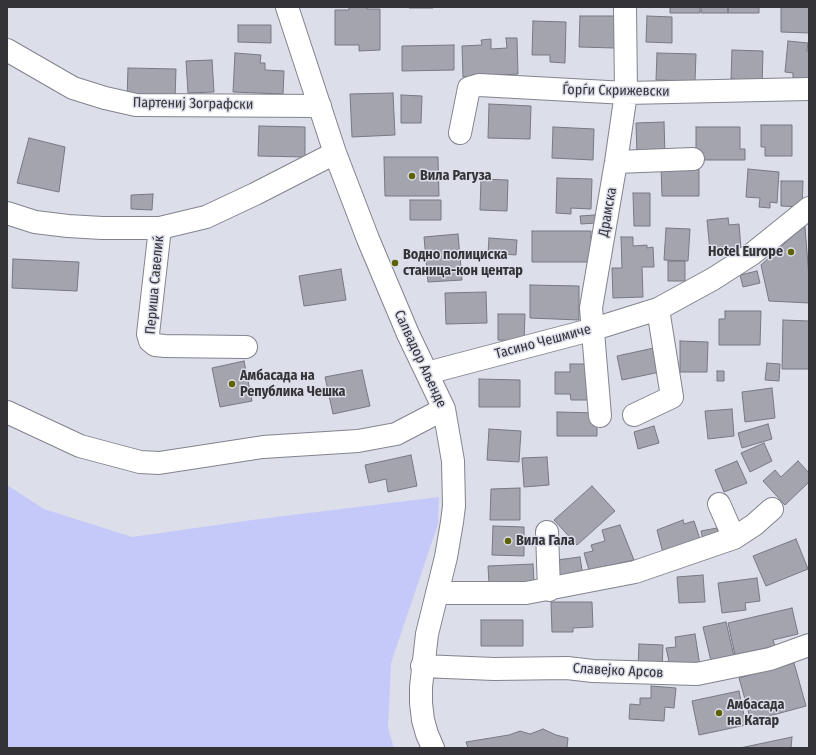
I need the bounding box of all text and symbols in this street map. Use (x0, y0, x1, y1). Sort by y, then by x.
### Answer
street label: Ѓорѓи Скрижевски (562, 82, 670, 100)
street label: Партениј Зографски (133, 95, 253, 113)
place label: Вила Рагуза (420, 168, 492, 184)
marker: Вила Рагуза (407, 171, 417, 181)
street label: Драмска (595, 186, 621, 238)
street label: Периша Савелиќ (142, 235, 168, 335)
place label: Hotel Europe (708, 244, 783, 260)
place label: Водно полициска станица-кон центар (403, 247, 523, 280)
marker: Hotel Europe (786, 247, 796, 257)
marker: Водно полициска станица-кон центар (390, 258, 400, 268)
street label: Салвадор Аљенде (390, 308, 450, 410)
street label: Тасино Чешмиче (493, 321, 593, 363)
place label: Амбасада на Република Чешка (240, 368, 346, 400)
marker: Амбасада на Република Чешка (227, 379, 237, 389)
place label: Вила Гала (516, 533, 575, 549)
marker: Вила Гала (503, 536, 513, 546)
street label: Славејко Арсов (572, 660, 664, 682)
place label: Амбасада на Катар (727, 697, 784, 730)
marker: Амбасада на Катар (714, 708, 724, 718)

